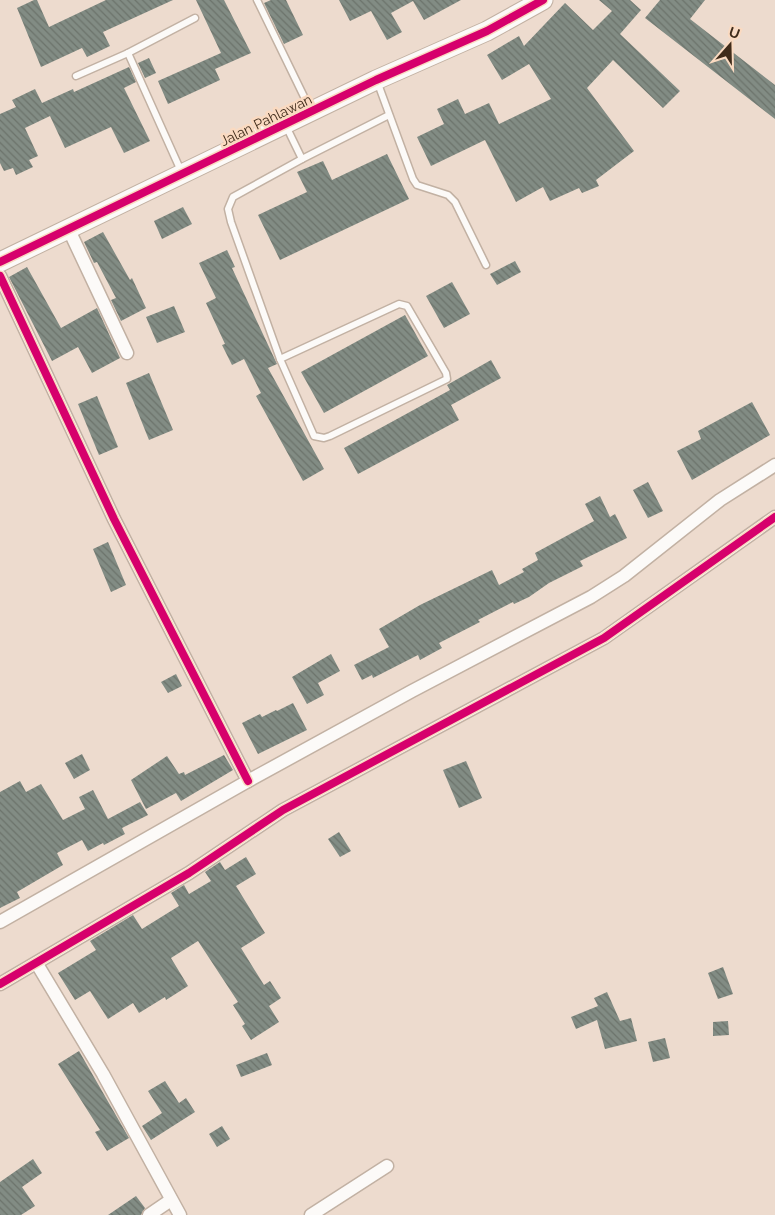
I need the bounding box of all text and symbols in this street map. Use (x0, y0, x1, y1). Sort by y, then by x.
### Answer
north arrow (705, 20, 755, 70)
text: U (727, 23, 742, 42)
street label: Jalan Pahlawan (218, 91, 314, 149)

